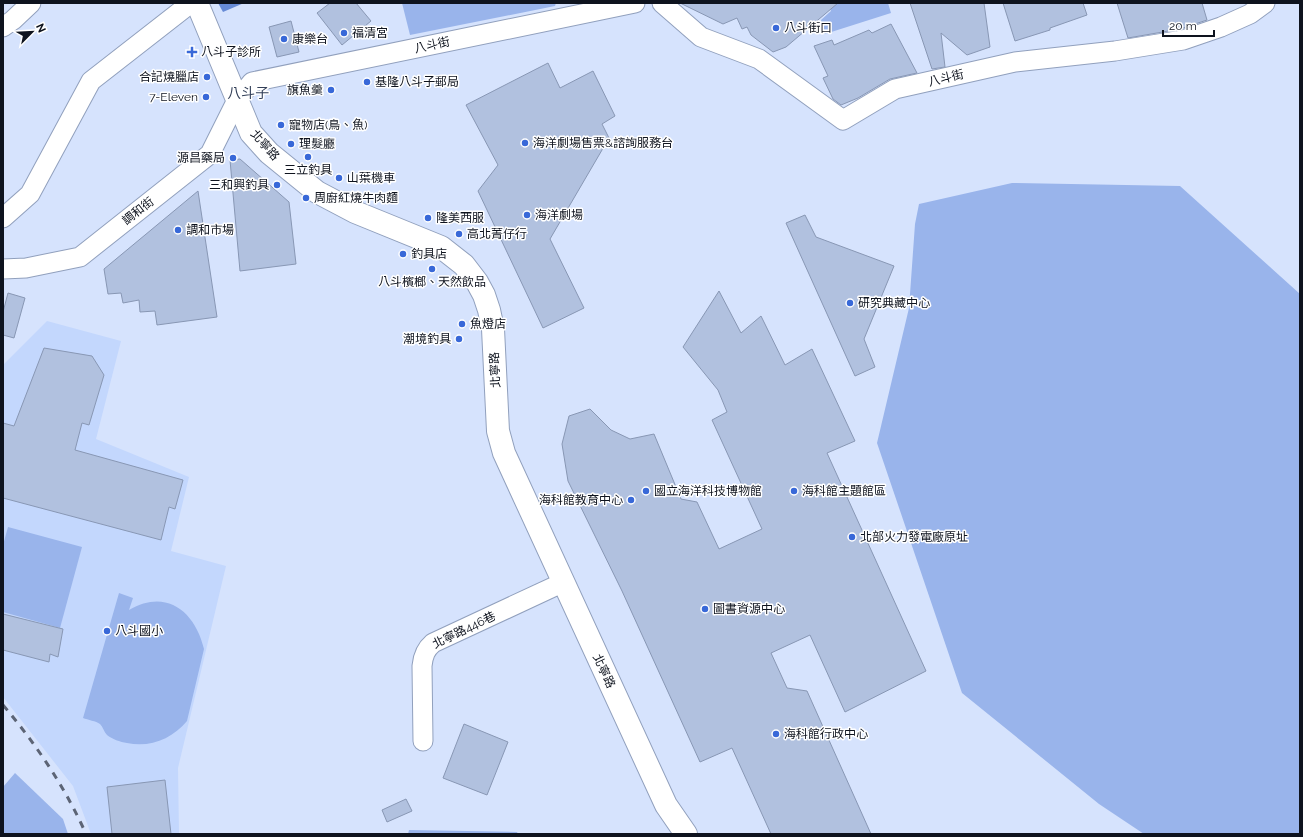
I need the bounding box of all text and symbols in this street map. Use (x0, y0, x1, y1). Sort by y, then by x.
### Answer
north arrow (12, 12, 52, 52)
scale bar (1163, 12, 1214, 38)
text: 20 m (1169, 19, 1197, 33)
place label: 八斗街口 (784, 21, 832, 35)
text: N (33, 22, 48, 35)
marker: 八斗街口 (771, 23, 781, 33)
place label: 福清宮 (352, 26, 388, 40)
marker: 福清宮 (339, 28, 349, 38)
place label: 康樂台 (292, 32, 328, 46)
marker: 康樂台 (279, 34, 289, 44)
street label: 八斗街 (413, 34, 451, 56)
place label: 八斗子診所 (201, 45, 261, 59)
marker: 八斗子診所 (186, 46, 198, 58)
street label: 八斗街 (927, 67, 965, 89)
place label: 合記燒臘店 (139, 70, 199, 84)
marker: 合記燒臘店 (202, 72, 212, 82)
place label: 基隆八斗子郵局 (375, 75, 459, 89)
marker: 基隆八斗子郵局 (362, 77, 372, 87)
place label: 旗魚羹 (287, 83, 323, 97)
district label: 八斗子 (227, 85, 269, 101)
marker: 旗魚羹 (326, 85, 336, 95)
place label: 7-Eleven (149, 90, 198, 104)
marker: 7-Eleven (201, 92, 211, 102)
place label: 寵物店(鳥、魚) (289, 118, 367, 132)
marker: 寵物店(鳥、魚) (276, 120, 286, 130)
street label: 北寧路 (248, 127, 282, 163)
place label: 海洋劇場售票&諮詢服務台 (533, 136, 673, 150)
place label: 理髮廳 (299, 137, 335, 151)
marker: 海洋劇場售票&諮詢服務台 (520, 138, 530, 148)
marker: 理髮廳 (286, 139, 296, 149)
place label: 源昌藥局 (177, 151, 225, 165)
marker: 三立釣具 (303, 152, 313, 162)
marker: 源昌藥局 (228, 153, 238, 163)
place label: 三立釣具 (284, 163, 332, 177)
place label: 山葉機車 (347, 171, 395, 185)
marker: 山葉機車 (334, 173, 344, 183)
place label: 三和興釣具 (209, 178, 269, 192)
marker: 三和興釣具 (272, 180, 282, 190)
place label: 周廚紅燒牛肉麵 (314, 191, 398, 205)
marker: 周廚紅燒牛肉麵 (301, 193, 311, 203)
street label: 調和街 (120, 194, 156, 228)
place label: 海洋劇場 (535, 208, 583, 222)
marker: 海洋劇場 (522, 210, 532, 220)
place label: 隆美西服 (436, 211, 484, 225)
marker: 隆美西服 (423, 213, 433, 223)
place label: 調和市場 (186, 223, 234, 237)
marker: 調和市場 (173, 225, 183, 235)
place label: 高北菁仔行 (467, 227, 527, 241)
marker: 高北菁仔行 (454, 229, 464, 239)
place label: 釣具店 (411, 247, 447, 261)
marker: 釣具店 (398, 249, 408, 259)
marker: 八斗檳榔、天然飲品 (427, 264, 437, 274)
place label: 八斗檳榔、天然飲品 (378, 275, 486, 289)
place label: 研究典藏中心 (858, 296, 930, 310)
marker: 研究典藏中心 (845, 298, 855, 308)
place label: 魚燈店 (470, 317, 506, 331)
marker: 魚燈店 (457, 319, 467, 329)
place label: 潮境釣具 (403, 332, 451, 346)
marker: 潮境釣具 (454, 334, 464, 344)
street label: 北寧路 (487, 352, 503, 388)
place label: 國立海洋科技博物館 (654, 484, 762, 498)
place label: 海科館主題館區 (802, 484, 886, 498)
marker: 國立海洋科技博物館 (641, 486, 651, 496)
marker: 海科館主題館區 (789, 486, 799, 496)
place label: 海科館教育中心 (539, 493, 623, 507)
marker: 海科館教育中心 (626, 495, 636, 505)
place label: 北部火力發電廠原址 (860, 530, 968, 544)
marker: 北部火力發電廠原址 (847, 532, 857, 542)
place label: 圖書資源中心 (713, 602, 785, 616)
marker: 圖書資源中心 (700, 604, 710, 614)
street label: 北寧路446巷 (430, 609, 498, 651)
place label: 八斗國小 (115, 624, 163, 638)
marker: 八斗國小 (102, 626, 112, 636)
street label: 北寧路 (590, 652, 618, 690)
place label: 海科館行政中心 (784, 727, 868, 741)
marker: 海科館行政中心 (771, 729, 781, 739)

